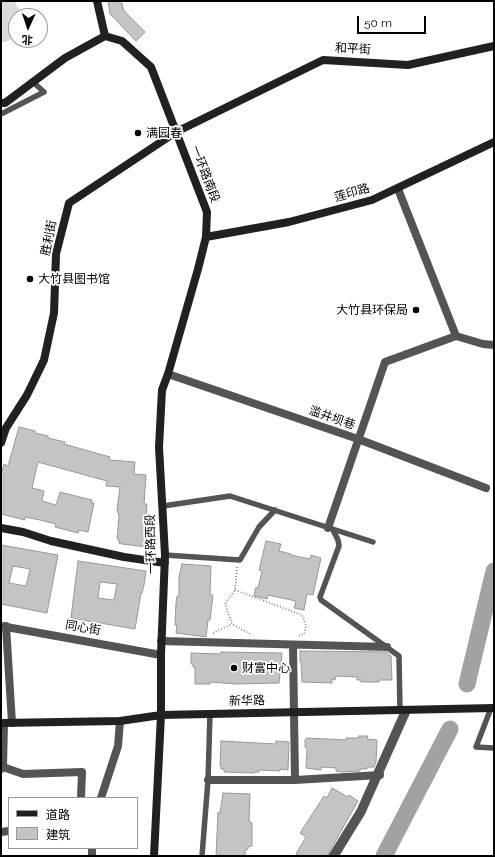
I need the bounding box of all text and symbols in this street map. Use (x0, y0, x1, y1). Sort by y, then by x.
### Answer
north arrow (8, 8, 48, 48)
scale bar (359, 8, 428, 34)
text: 50 m (364, 16, 392, 30)
text: 北 (22, 33, 33, 46)
street label: 和平街 (335, 41, 371, 57)
place label: 满园春 (146, 126, 182, 140)
marker: 满园春 (133, 128, 143, 138)
street label: 一环路南段 (188, 143, 222, 205)
street label: 莲印路 (333, 181, 371, 205)
street label: 胜利街 (38, 219, 60, 257)
place label: 大竹县图书馆 (38, 272, 110, 286)
marker: 大竹县图书馆 (25, 274, 35, 284)
place label: 大竹县环保局 (336, 303, 408, 317)
marker: 大竹县环保局 (411, 305, 421, 315)
street label: 滥井坝巷 (307, 403, 357, 433)
street label: 一环路西段 (143, 514, 159, 574)
street label: 同心街 (64, 618, 102, 638)
place label: 财富中心 (242, 661, 290, 675)
marker: 财富中心 (229, 663, 239, 673)
street label: 新华路 (229, 693, 265, 709)
legend (8, 797, 138, 849)
text: 道路 (46, 808, 70, 822)
text: 建筑 (46, 828, 70, 842)

